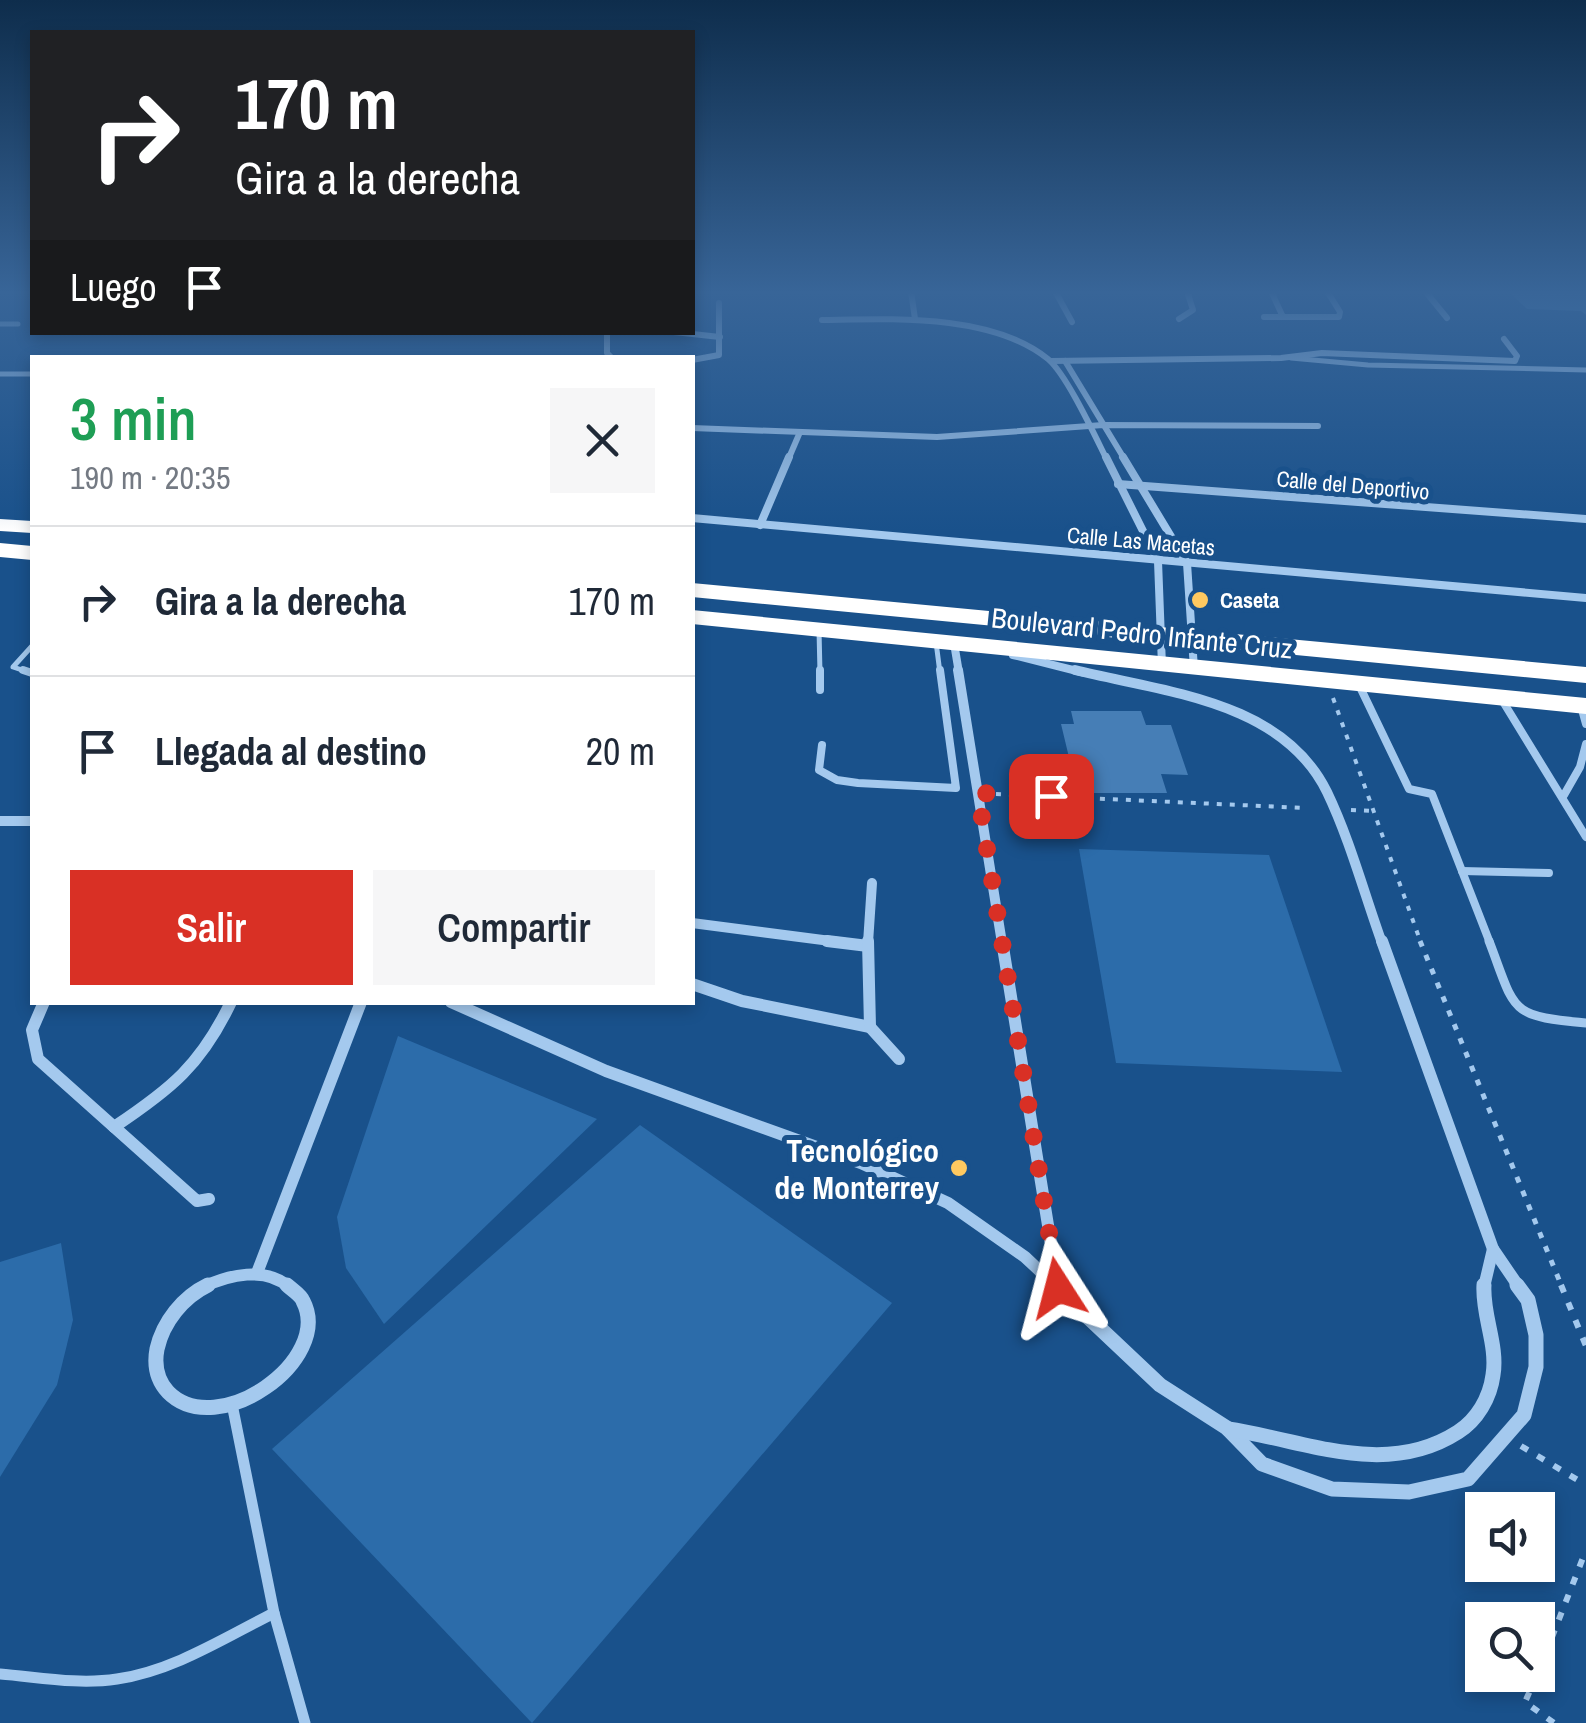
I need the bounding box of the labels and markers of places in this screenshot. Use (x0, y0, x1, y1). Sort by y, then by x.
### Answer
place label: Caseta (1220, 585, 1279, 615)
marker: Caseta (1189, 589, 1211, 611)
pin (1009, 754, 1094, 839)
place label: Tecnológico de Monterrey (774, 1129, 939, 1209)
marker: Tecnológico de Monterrey (948, 1157, 970, 1179)

